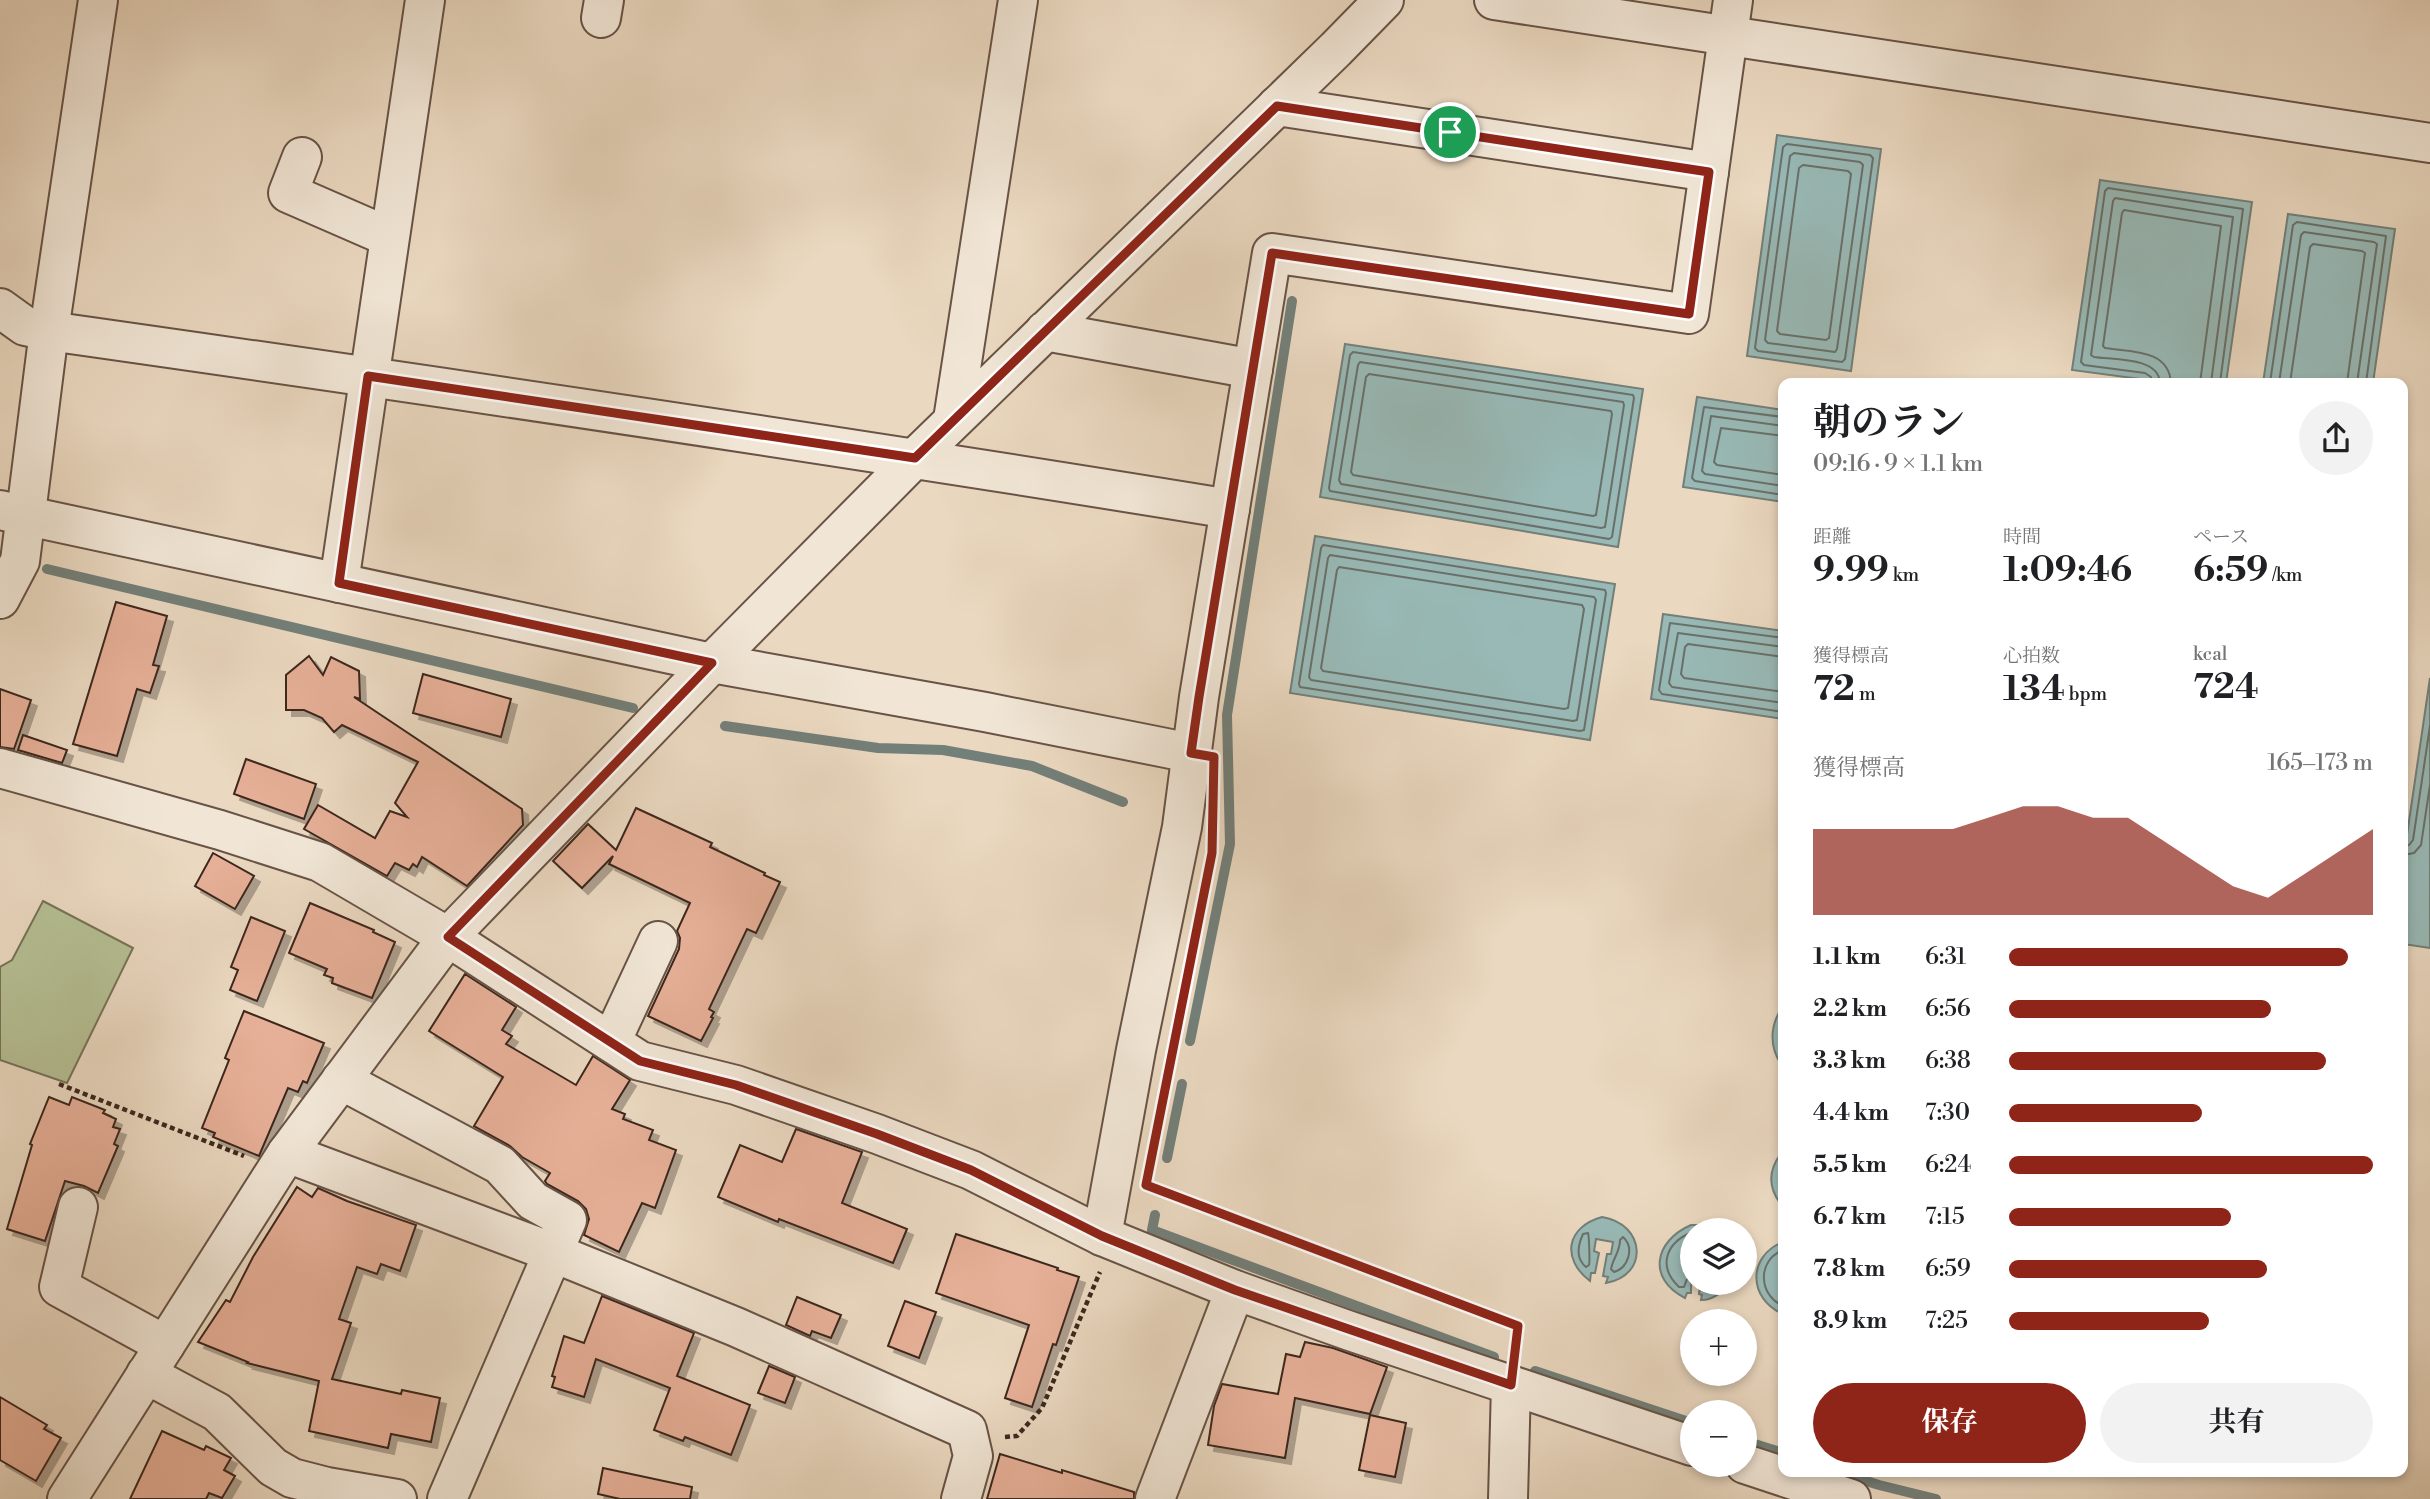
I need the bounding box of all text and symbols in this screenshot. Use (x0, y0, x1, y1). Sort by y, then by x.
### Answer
pin (1420, 102, 1480, 162)
icon: arrive (1431, 113, 1469, 151)
text: 朝のラン (1813, 400, 1965, 447)
button: share (2299, 401, 2373, 475)
text: 09:16 · 9 × 1.1 km (1813, 450, 1983, 478)
text: 距離 (1813, 525, 1851, 549)
text: 時間 (2003, 525, 2041, 549)
text: ペース (2193, 525, 2249, 549)
text: 9.99 (1813, 549, 1889, 592)
text: 1:09:46 (2003, 549, 2132, 592)
text: 6:59 (2193, 549, 2268, 592)
text: km (1889, 563, 1919, 587)
text: /km (2268, 563, 2302, 587)
text: kcal (2193, 642, 2227, 666)
text: 獲得標高 (1813, 644, 1889, 668)
text: 心拍数 (2003, 644, 2060, 668)
text: 724 (2193, 666, 2259, 709)
text: 72 (1813, 668, 1855, 711)
text: 134 (2003, 668, 2065, 711)
text: m (1855, 682, 1876, 706)
text: bpm (2065, 682, 2107, 706)
text: 165–173 m (2267, 749, 2373, 777)
text: 獲得標高 (1813, 754, 1905, 782)
text: 1.1 km (1813, 943, 1881, 971)
text: 6:31 (1925, 943, 1966, 971)
text: 2.2 km (1813, 995, 1887, 1023)
text: 6:56 (1925, 995, 1971, 1023)
text: 3.3 km (1813, 1047, 1886, 1075)
text: 6:38 (1925, 1047, 1971, 1075)
text: 4.4 km (1813, 1099, 1889, 1127)
text: 7:30 (1925, 1099, 1970, 1127)
text: 5.5 km (1813, 1151, 1887, 1179)
text: 6:24 (1925, 1151, 1971, 1179)
text: 6.7 km (1813, 1203, 1886, 1231)
text: 7:15 (1925, 1203, 1965, 1231)
map controls (1680, 1218, 1757, 1477)
button: layers (1680, 1218, 1757, 1295)
text: 7.8 km (1813, 1255, 1885, 1283)
text: 6:59 (1925, 1255, 1971, 1283)
text: 8.9 km (1813, 1307, 1887, 1335)
text: 7:25 (1925, 1307, 1968, 1335)
button: + (1680, 1309, 1757, 1386)
button: 保存 (1813, 1383, 2086, 1463)
button: 共有 (2100, 1383, 2373, 1463)
button: − (1680, 1400, 1757, 1477)

